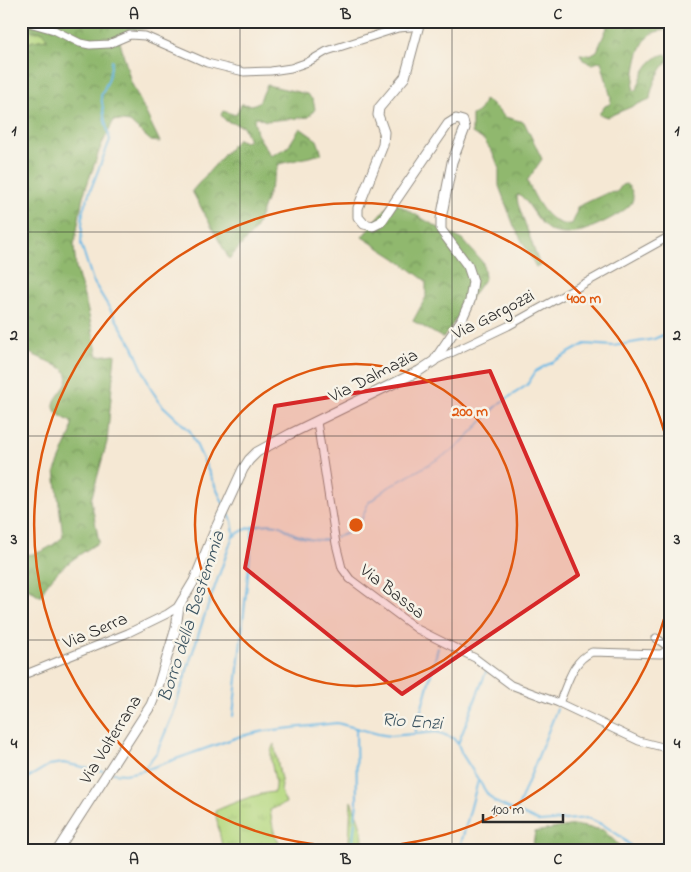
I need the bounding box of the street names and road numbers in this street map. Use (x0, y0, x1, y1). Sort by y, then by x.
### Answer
street label: Via Gargozzi (447, 284, 540, 349)
street label: Via Dalmazia (324, 343, 423, 411)
street label: Via Bassa (353, 558, 430, 626)
street label: Via Serra (59, 607, 132, 657)
street label: Via Volterrana (73, 690, 149, 791)

